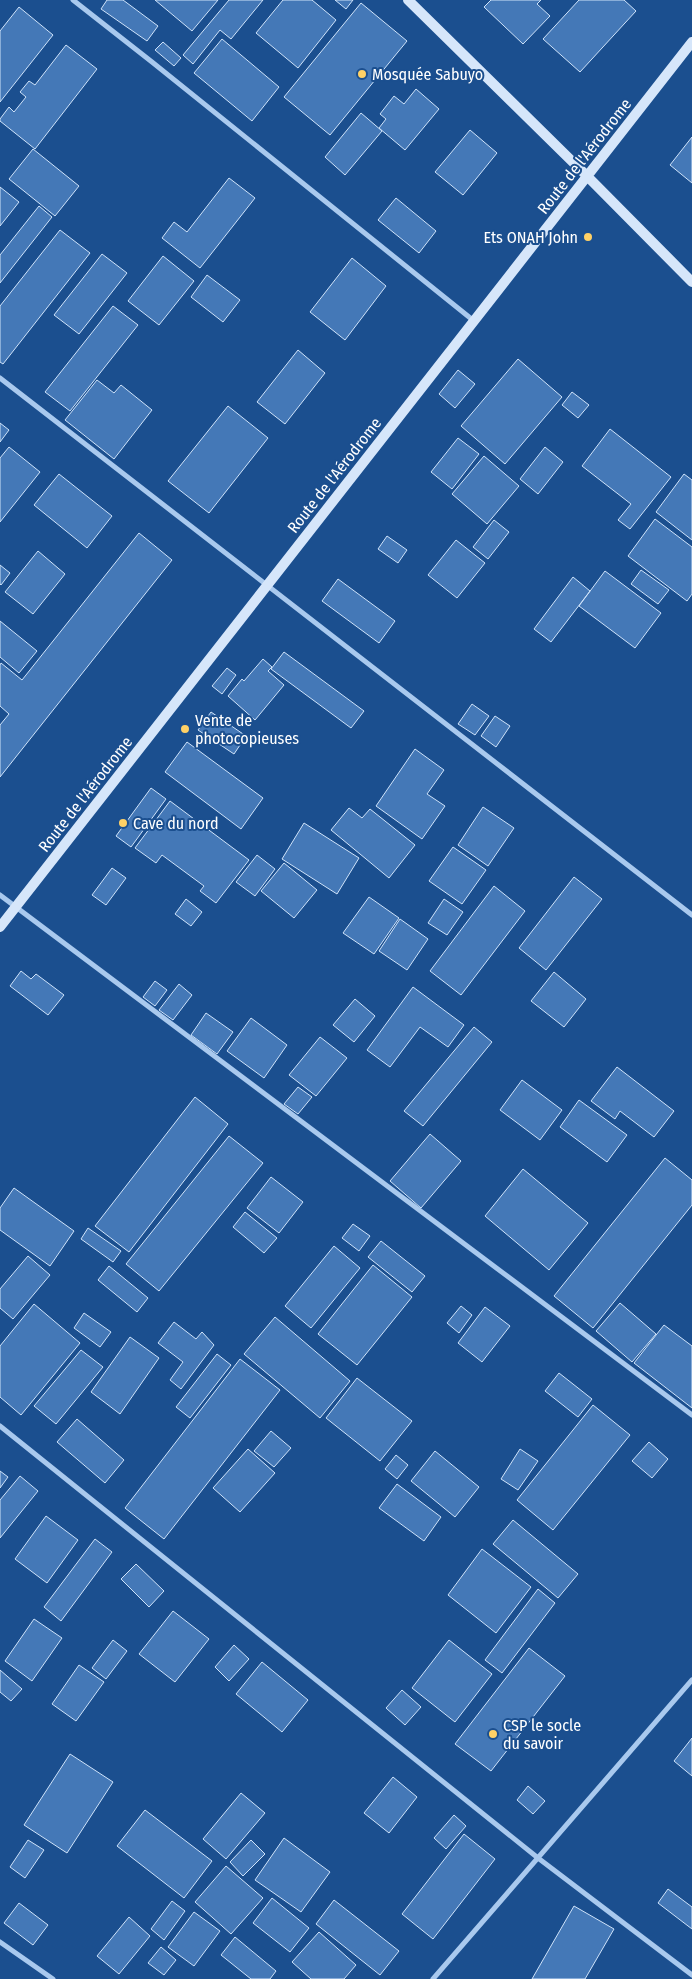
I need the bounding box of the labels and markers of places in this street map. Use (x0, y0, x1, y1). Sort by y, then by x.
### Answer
place label: Mosquée Sabuyo (372, 65, 483, 84)
marker: Mosquée Sabuyo (356, 68, 368, 80)
place label: Ets ONAH John (484, 228, 578, 247)
marker: Ets ONAH John (582, 231, 594, 243)
place label: Vente de photocopieuses (195, 711, 299, 748)
marker: Vente de photocopieuses (179, 723, 191, 735)
place label: Cave du nord (133, 814, 219, 833)
marker: Cave du nord (117, 817, 129, 829)
place label: CSP le socle du savoir (503, 1716, 581, 1753)
marker: CSP le socle du savoir (487, 1728, 499, 1740)

